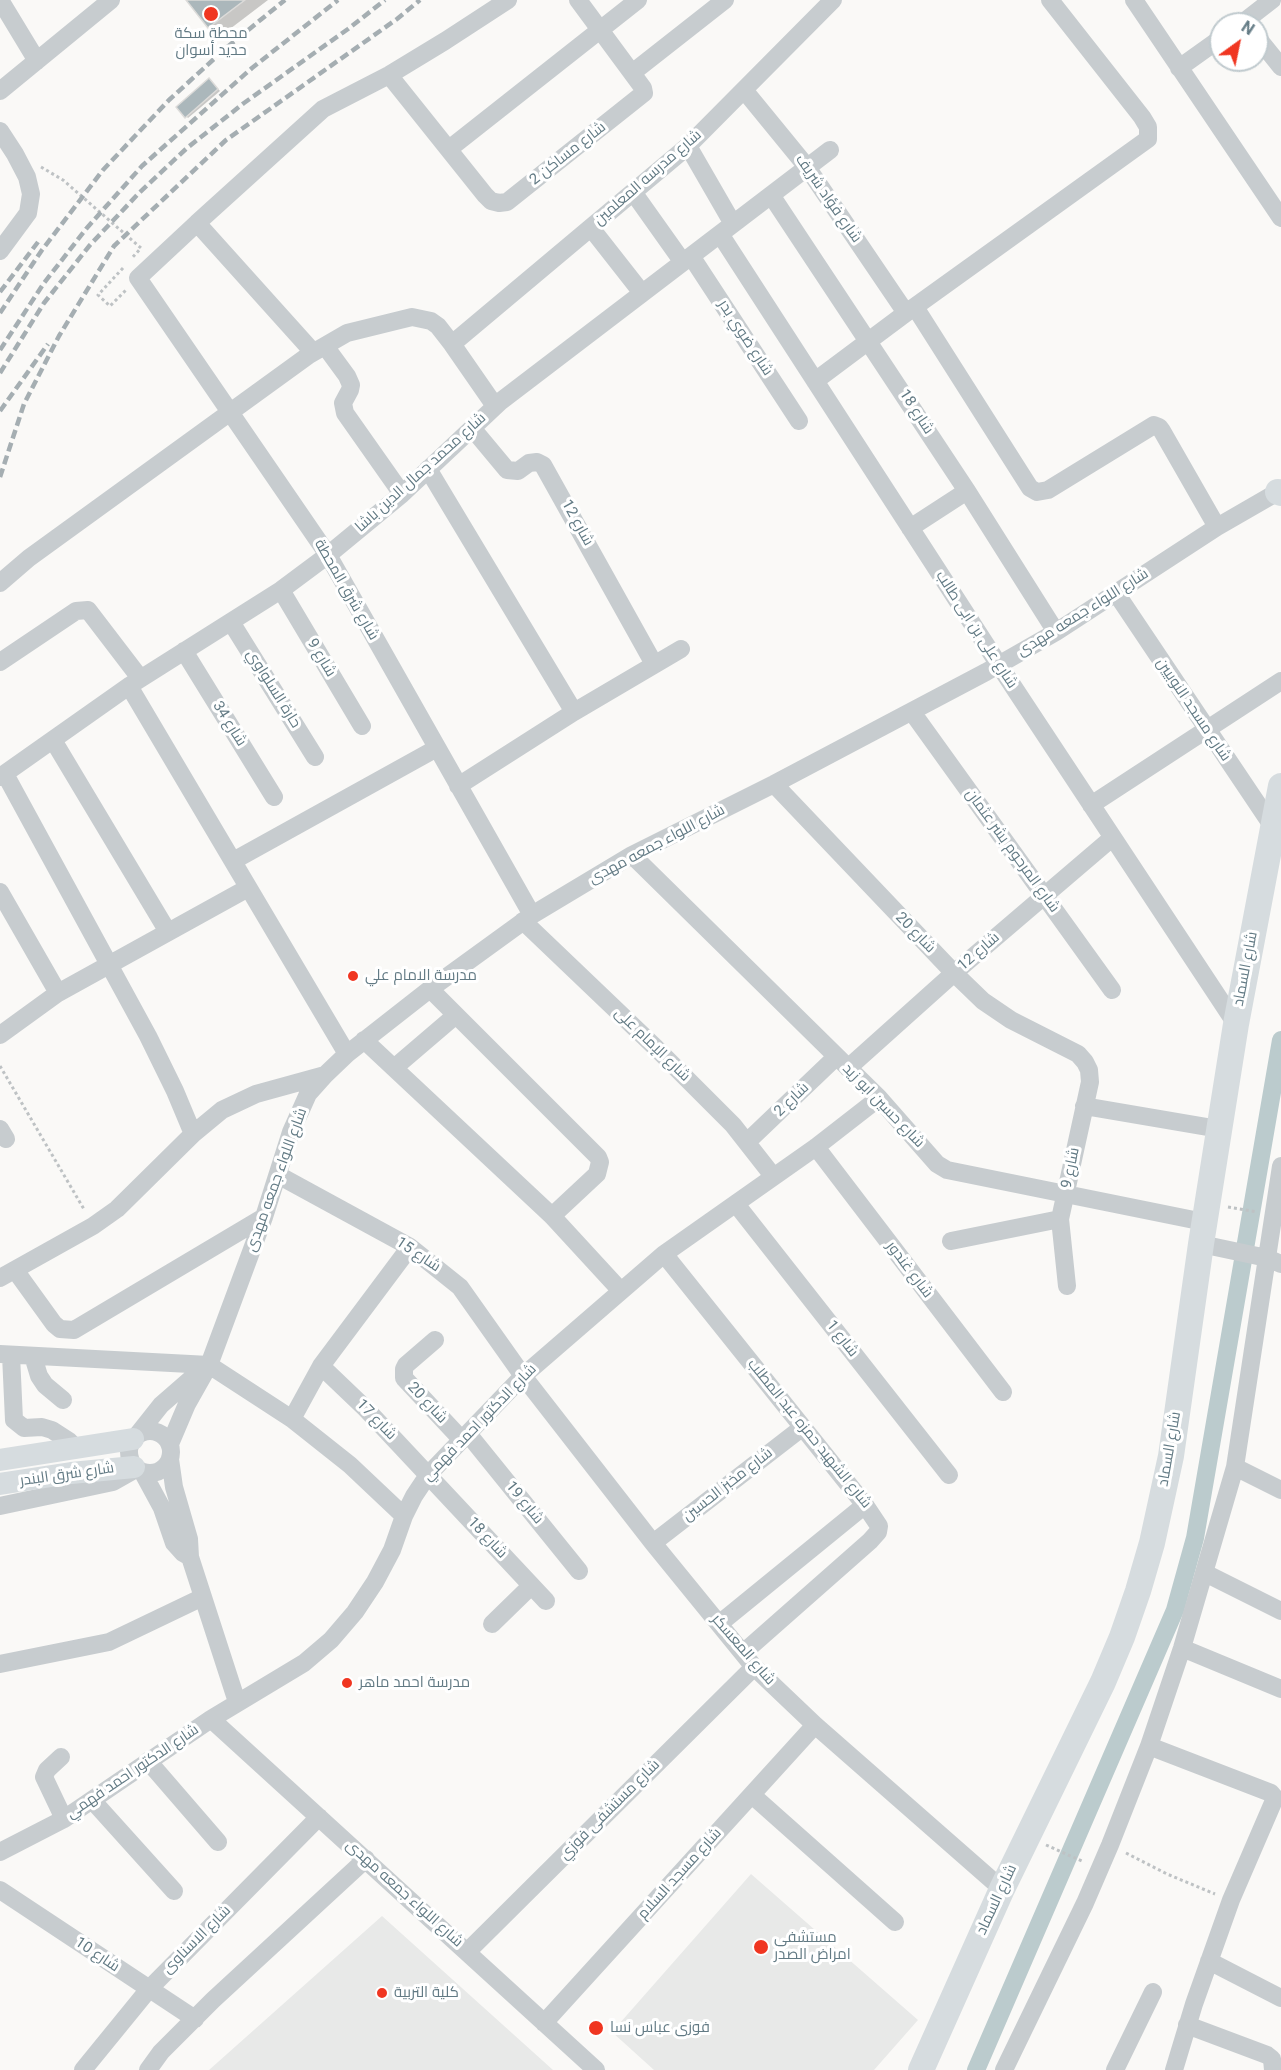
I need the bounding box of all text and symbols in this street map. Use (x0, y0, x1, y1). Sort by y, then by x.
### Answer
marker: محطة سكة حديد أسوان (202, 5, 220, 23)
north arrow (1209, 12, 1269, 72)
text: N (1238, 17, 1258, 39)
place label: محطة سكة حديد أسوان (174, 25, 248, 60)
street label: شارع مساكن 2 (526, 119, 610, 189)
street label: شارع مدرسه المعلمين (591, 126, 705, 230)
street label: شارع فؤاد شريف (791, 152, 865, 246)
street label: شارع ضوي بدر (714, 297, 776, 379)
street label: شارع 18 (895, 386, 937, 438)
street label: شارع محمد جمال الدين باشا (352, 410, 490, 536)
street label: شارع 12 (557, 497, 597, 549)
street label: شارع شرق المحطة (310, 536, 382, 644)
street label: شارع اللواء جمعه مهدى (1014, 565, 1152, 661)
street label: شارع على بن ابى طالب (931, 568, 1021, 692)
street label: شارع 9 (303, 636, 339, 680)
street label: حارة السلواوي (242, 646, 304, 732)
street label: شارع مسجد النوبيين (1152, 655, 1234, 765)
street label: شارع 34 (208, 698, 250, 750)
street label: شارع المرحوم بشر عثمان (961, 786, 1063, 916)
street label: شارع اللواء جمعه مهدى (586, 801, 728, 889)
street label: شارع 20 (891, 909, 939, 957)
street label: شارع 12 (954, 929, 1004, 975)
street label: شارع السماد (1230, 930, 1262, 1008)
place label: مدرسة الامام علي (365, 967, 477, 985)
marker: مدرسة الامام علي (346, 969, 360, 983)
street label: شارع الإمام على (610, 1004, 694, 1086)
street label: شارع حسين ابو زيد (838, 1060, 928, 1152)
street label: شارع 2 (771, 1079, 813, 1121)
street label: شارع اللواء جمعه مهدى (243, 1106, 311, 1254)
street label: شارع 9 (1058, 1146, 1084, 1190)
street label: شارع 15 (392, 1234, 444, 1276)
street label: شارع غندور (882, 1238, 936, 1302)
street label: شارع 1 (822, 1317, 862, 1361)
street label: شارع الشهيد حمزه عبد المطلب (743, 1356, 875, 1512)
street label: شارع الدكتور احمد فهمي (419, 1361, 541, 1485)
street label: شارع 20 (403, 1379, 451, 1427)
street label: شارع 17 (352, 1396, 400, 1444)
street label: شارع السماد (1155, 1410, 1185, 1488)
street label: شارع مخبز الحسين (679, 1444, 777, 1526)
street label: شارع شرق البندر (19, 1459, 115, 1491)
street label: شارع 19 (501, 1478, 547, 1528)
street label: شارع 18 (463, 1514, 511, 1562)
street label: شارع المعسكر (707, 1611, 779, 1689)
place label: مدرسة احمد ماهر (359, 1674, 470, 1692)
marker: مدرسة احمد ماهر (340, 1676, 354, 1690)
street label: شارع الدكتور احمد فهمي (63, 1721, 203, 1823)
street label: شارع مستشفى فوزي (556, 1756, 664, 1864)
street label: شارع مسجد السلام (634, 1825, 726, 1923)
street label: شارع اللواء جمعه مهدى (342, 1837, 466, 1951)
street label: شارع السماد (973, 1862, 1021, 1938)
street label: شارع الاسناوى (159, 1902, 235, 1978)
place label: مستشفى امراض الصدر (774, 1929, 851, 1964)
street label: شارع 10 (71, 1934, 123, 1976)
marker: مستشفى امراض الصدر (752, 1938, 770, 1956)
place label: كلية التربية (394, 1984, 459, 2002)
marker: كلية التربية (375, 1986, 389, 2000)
marker: فوزى عباس نسا (587, 2019, 605, 2037)
place label: فوزى عباس نسا (610, 2019, 710, 2037)

